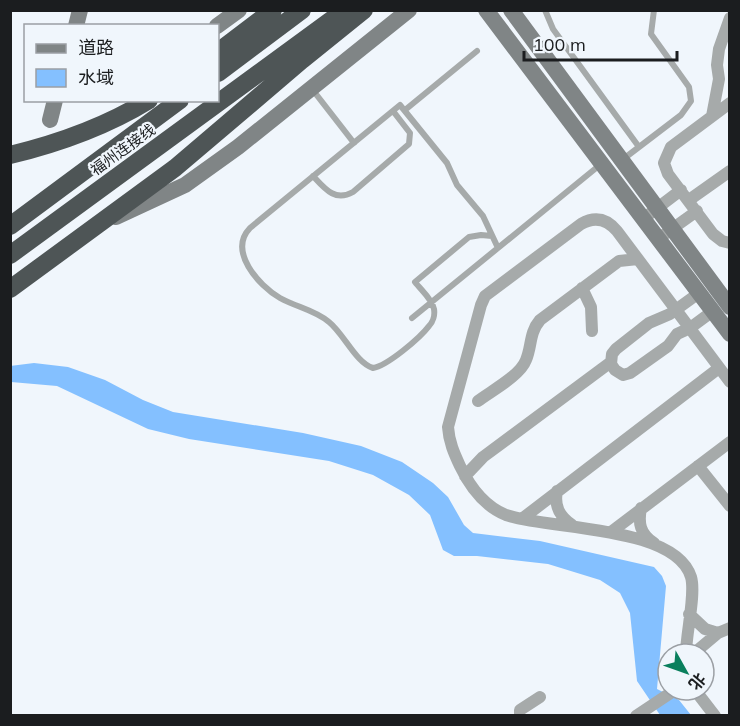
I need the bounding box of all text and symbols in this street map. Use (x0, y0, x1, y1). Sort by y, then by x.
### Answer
legend (24, 24, 219, 102)
scale bar (524, 24, 677, 62)
text: 100 m (533, 33, 586, 56)
text: 道路 (78, 36, 114, 59)
text: 水域 (78, 66, 114, 89)
street label: 福州连接线 (87, 120, 159, 179)
north arrow (656, 642, 716, 702)
text: 北 (685, 669, 710, 694)

